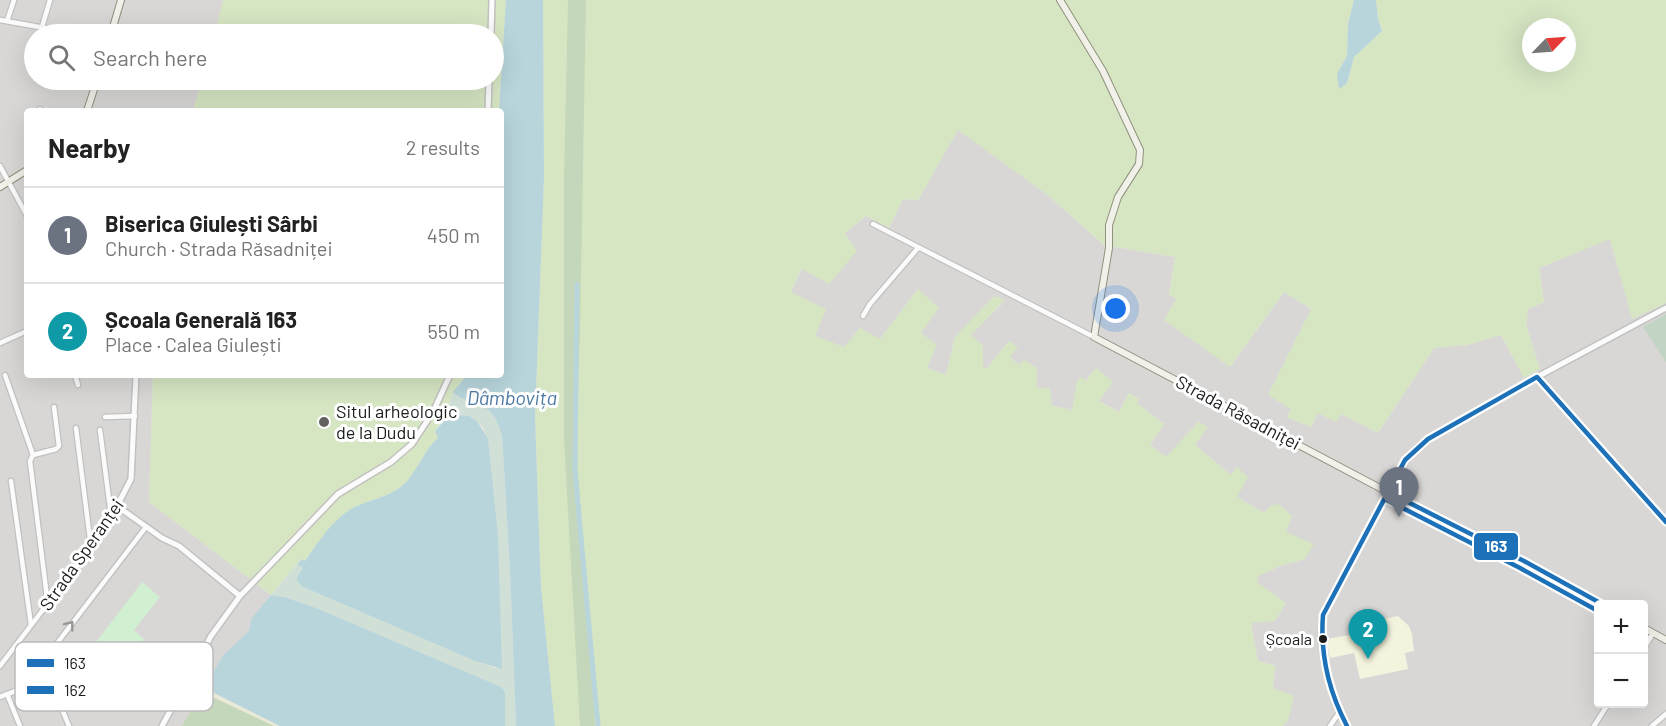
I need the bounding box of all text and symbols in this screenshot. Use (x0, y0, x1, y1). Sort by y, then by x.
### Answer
north arrow (1522, 18, 1576, 72)
search box (24, 24, 504, 90)
icon: search (45, 41, 78, 74)
text: Search here (93, 44, 207, 70)
text: Nearby (48, 132, 130, 163)
text: 2 results (406, 135, 480, 159)
text: Biserica Giulești Sârbi (105, 210, 318, 236)
text: 1 (64, 223, 71, 247)
text: 450 m (427, 223, 480, 247)
text: Church · Strada Răsadniței (105, 236, 333, 260)
your location (1101, 294, 1130, 323)
text: Școala Generală 163 (105, 306, 297, 332)
text: 2 (62, 319, 73, 343)
text: 550 m (428, 319, 480, 343)
text: Place · Calea Giulești (105, 332, 282, 356)
street label: Strada Răsadniței (1172, 370, 1305, 454)
water label: Dâmbovița (467, 385, 557, 409)
place label: Situl arheologic de la Dudu (336, 400, 457, 443)
marker: Situl arheologic de la Dudu (317, 415, 331, 429)
pin: 1 (1380, 468, 1418, 517)
street label: Strada Speranței (35, 494, 128, 614)
line badge: 163 (1473, 532, 1519, 561)
text: 163 (1485, 536, 1507, 555)
map controls (1594, 600, 1648, 708)
button: + (1594, 600, 1648, 654)
pin: 2 (1348, 610, 1388, 659)
one-way arrow (63, 621, 74, 632)
place label: Școala (1266, 629, 1312, 648)
marker: Școala (1317, 633, 1329, 645)
legend (15, 642, 213, 711)
text: 163 (64, 653, 86, 672)
button: − (1594, 654, 1648, 708)
text: 162 (64, 680, 86, 699)

